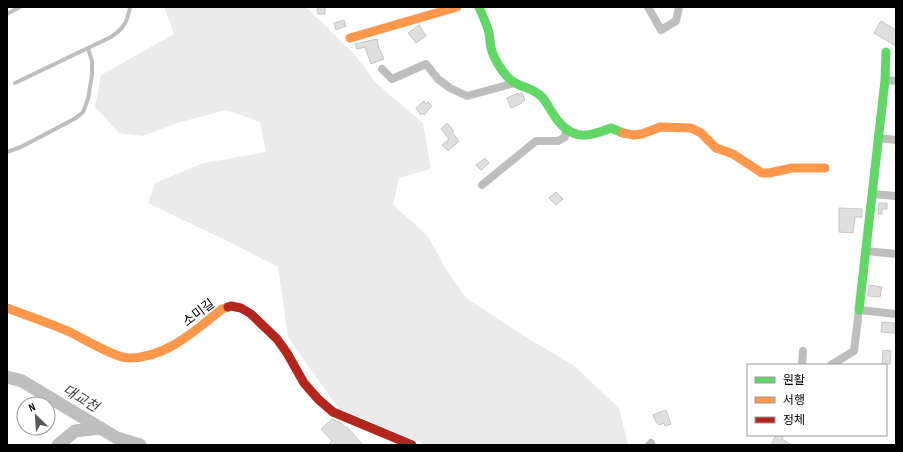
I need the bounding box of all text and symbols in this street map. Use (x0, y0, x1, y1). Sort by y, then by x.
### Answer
street label: 소미길 (179, 296, 218, 330)
legend (747, 364, 887, 436)
text: 원활 (783, 373, 805, 388)
water label: 대교천 (60, 381, 103, 416)
text: 서행 (783, 393, 805, 408)
north arrow (16, 396, 56, 436)
text: N (27, 400, 38, 415)
text: 정체 (783, 413, 805, 428)

